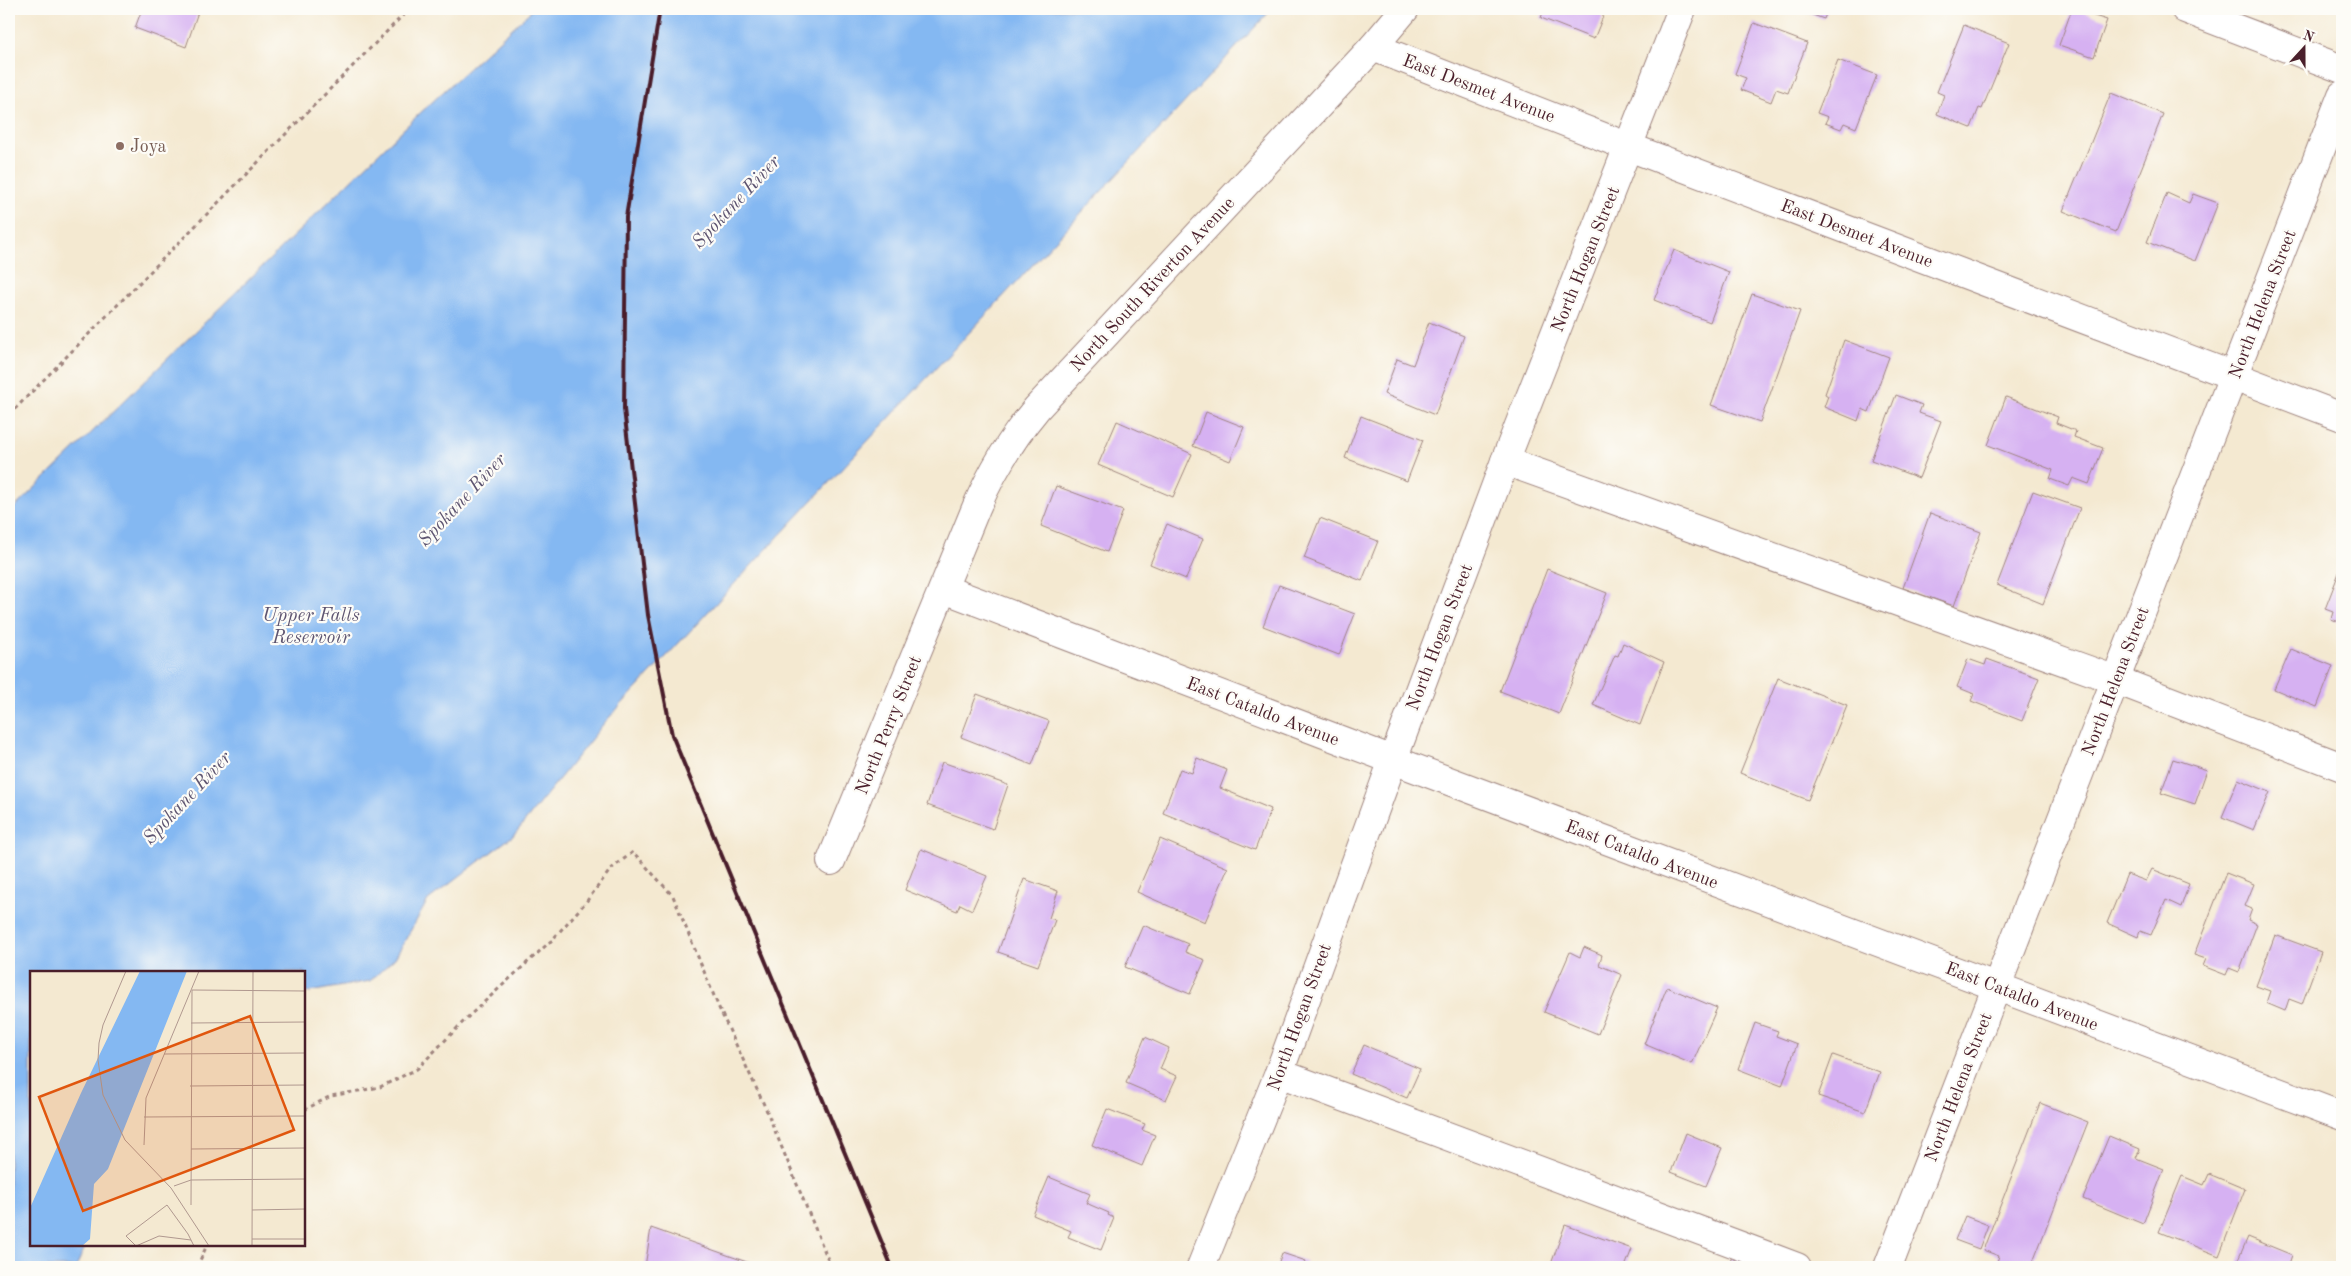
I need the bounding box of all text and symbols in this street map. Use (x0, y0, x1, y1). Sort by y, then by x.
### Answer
north arrow (2278, 22, 2328, 72)
text: N (2301, 28, 2316, 45)
street label: East Desmet Avenue (1400, 52, 1557, 126)
place label: Joya (130, 138, 167, 156)
marker: Joya (114, 140, 126, 152)
water label: Spokane River (689, 152, 785, 253)
street label: North Hogan Street (1548, 184, 1623, 335)
street label: North South Riverton Avenue (1067, 194, 1238, 375)
street label: East Desmet Avenue (1778, 197, 1935, 271)
street label: North Helena Street (2226, 227, 2300, 381)
water label: Spokane River (415, 450, 511, 551)
street label: North Hogan Street (1404, 562, 1476, 713)
street label: North Helena Street (2079, 604, 2153, 758)
water label: Upper Falls Reservoir (262, 607, 360, 648)
street label: North Perry Street (853, 653, 925, 797)
street label: East Cataldo Avenue (1184, 675, 1341, 749)
water label: Spokane River (140, 748, 236, 849)
street label: East Cataldo Avenue (1563, 818, 1720, 892)
street label: North Hogan Street (1265, 941, 1335, 1093)
street label: East Cataldo Avenue (1943, 960, 2100, 1034)
inset map (30, 971, 305, 1246)
street label: North Helena Street (1922, 1010, 1996, 1164)

